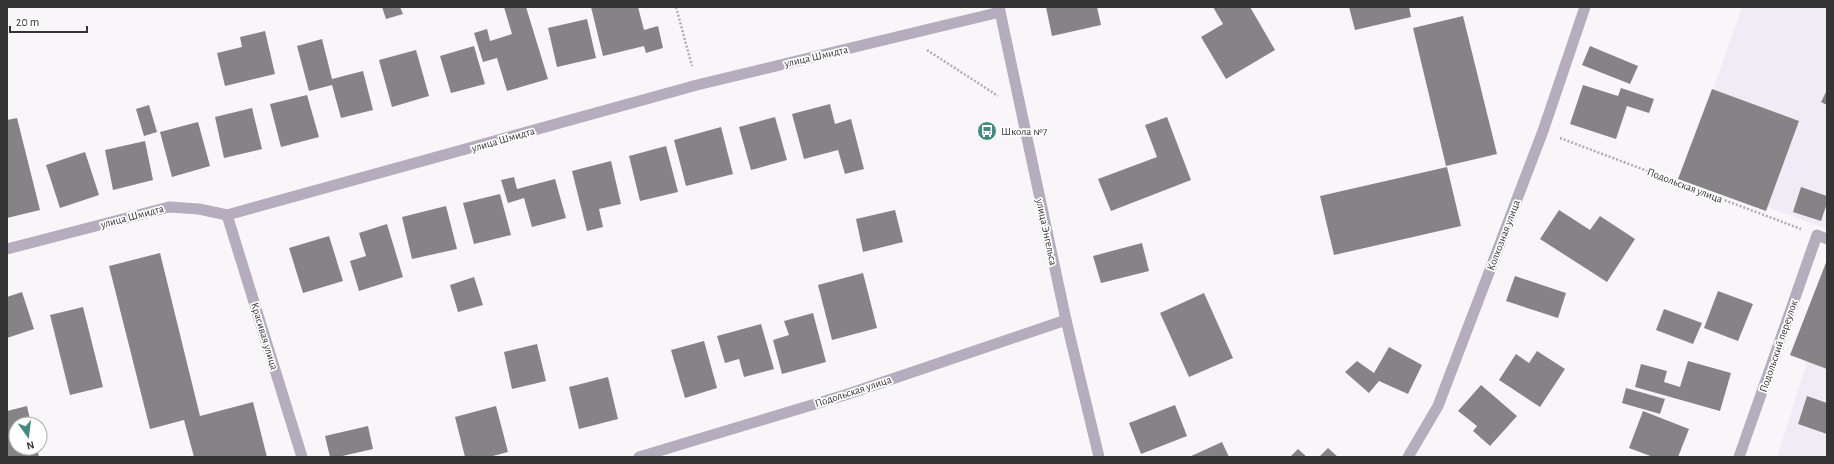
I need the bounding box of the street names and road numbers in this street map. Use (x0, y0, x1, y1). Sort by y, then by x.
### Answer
street label: улица Шмидта (782, 44, 849, 69)
street label: улица Шмидта (469, 125, 536, 154)
street label: Подольская улица (1646, 166, 1724, 205)
street label: улица Энгельса (1034, 197, 1059, 266)
street label: Колхозная улица (1485, 198, 1522, 272)
street label: улица Шмидта (98, 203, 165, 230)
street label: Подольский переулок (1758, 299, 1799, 394)
street label: Красивая улица (249, 301, 280, 371)
street label: Подольская улица (813, 374, 893, 409)

